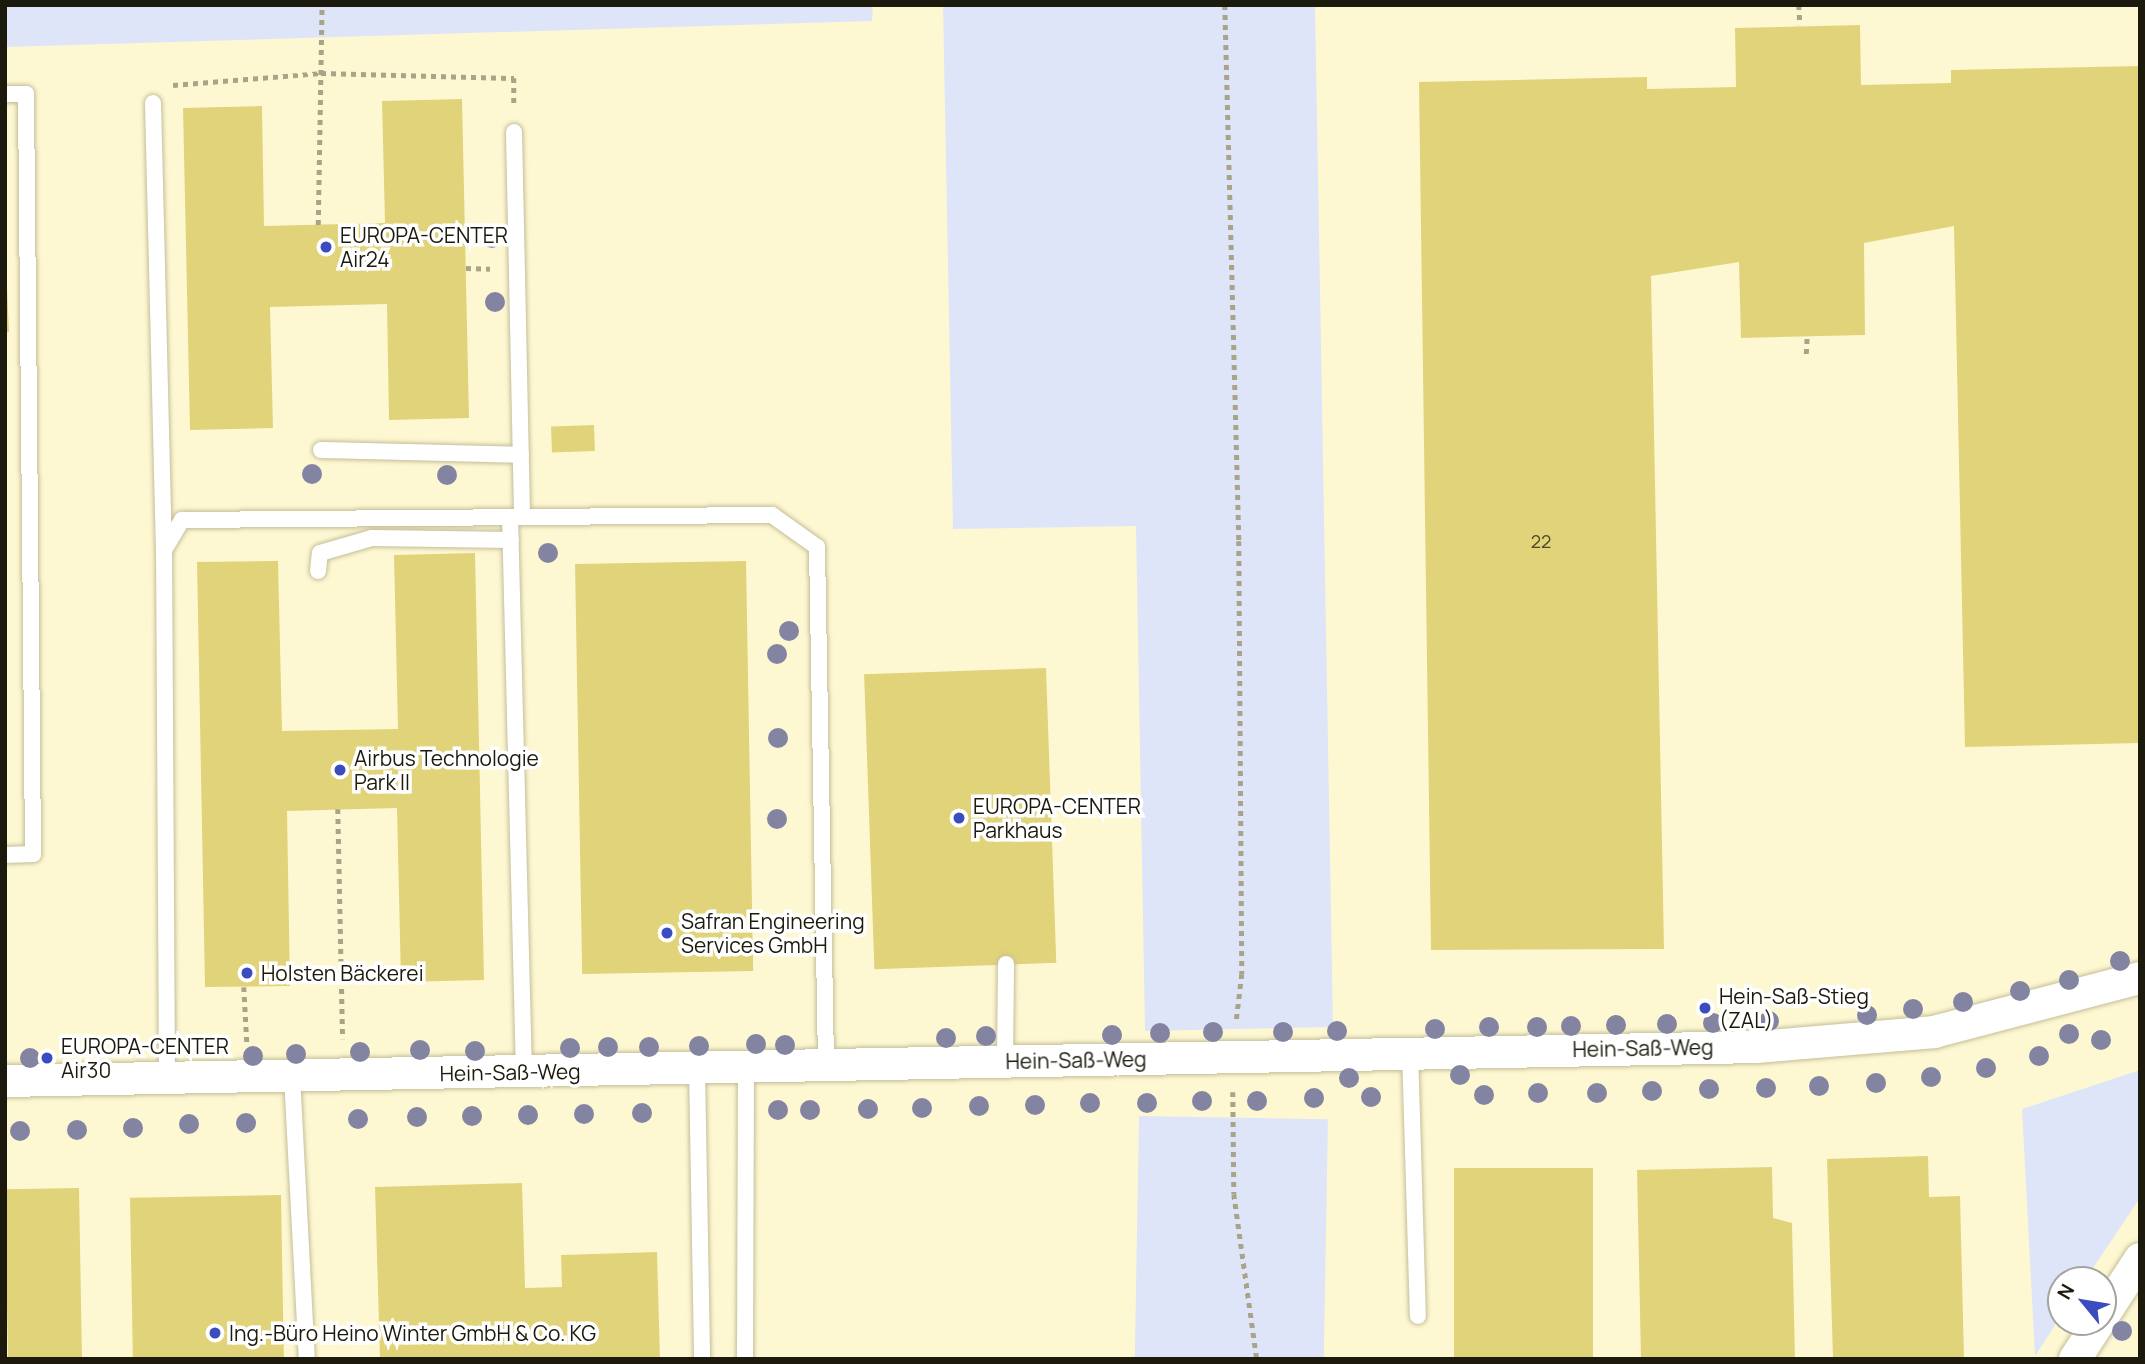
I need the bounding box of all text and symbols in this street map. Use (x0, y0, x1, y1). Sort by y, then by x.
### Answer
place label: EUROPA-CENTER Air24 (340, 222, 508, 272)
marker: EUROPA-CENTER Air24 (318, 239, 334, 255)
house number: 22 (1531, 530, 1551, 552)
place label: Airbus Technologie Park II (354, 745, 539, 795)
marker: Airbus Technologie Park II (332, 762, 348, 778)
place label: EUROPA-CENTER Parkhaus (973, 793, 1141, 843)
marker: EUROPA-CENTER Parkhaus (951, 810, 967, 826)
place label: Safran Engineering Services GmbH (681, 908, 865, 958)
marker: Safran Engineering Services GmbH (659, 925, 675, 941)
place label: Holsten Bäckerei (261, 960, 424, 986)
marker: Holsten Bäckerei (239, 965, 255, 981)
place label: Hein-Saß-Stieg (ZAL) (1719, 983, 1869, 1033)
marker: Hein-Saß-Stieg (ZAL) (1697, 1000, 1713, 1016)
place label: EUROPA-CENTER Air30 (61, 1033, 229, 1083)
street label: Hein-Saß-Weg (1572, 1034, 1714, 1062)
street label: Hein-Saß-Weg (1005, 1046, 1147, 1074)
marker: EUROPA-CENTER Air30 (39, 1050, 55, 1066)
street label: Hein-Saß-Weg (439, 1058, 581, 1086)
north arrow (2047, 1266, 2117, 1336)
text: N (2051, 1279, 2080, 1304)
place label: Ing.-Büro Heino Winter GmbH & Co. KG (229, 1320, 596, 1346)
marker: Ing.-Büro Heino Winter GmbH & Co. KG (207, 1325, 223, 1341)

